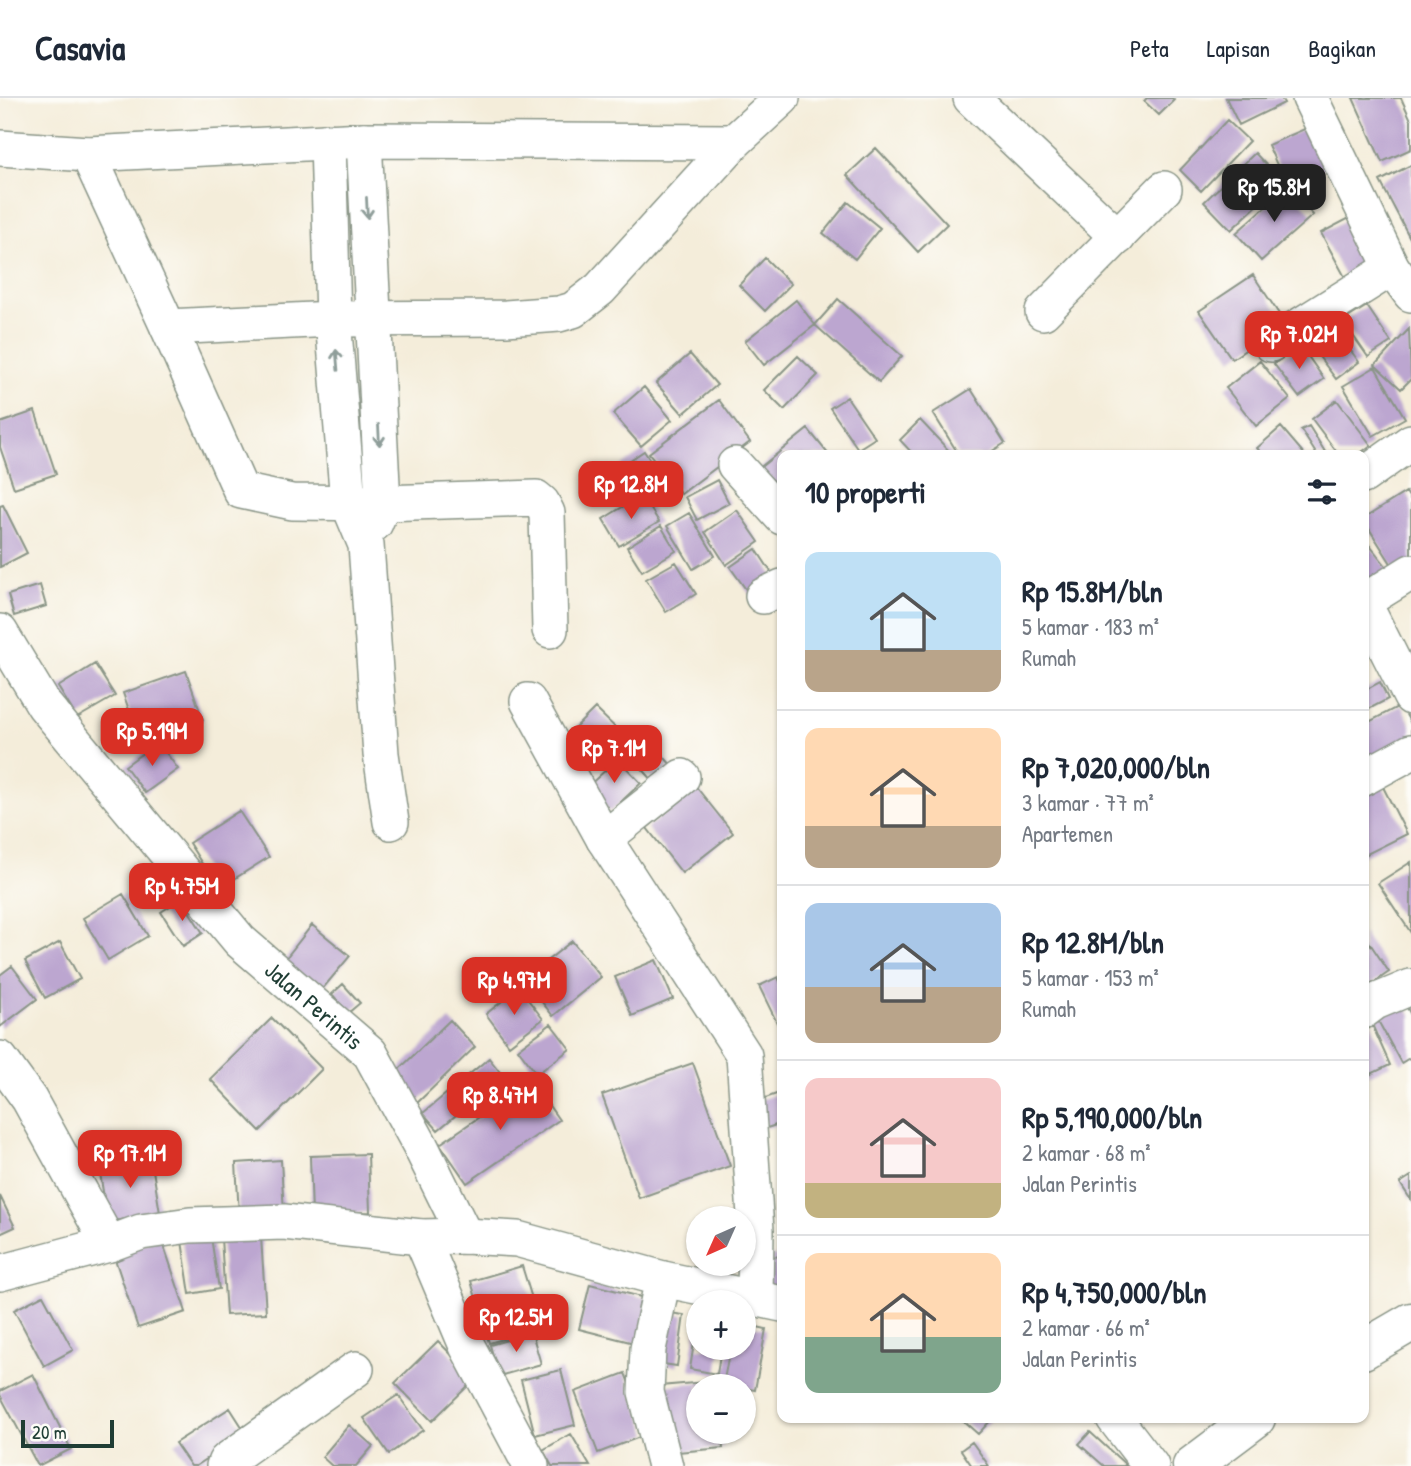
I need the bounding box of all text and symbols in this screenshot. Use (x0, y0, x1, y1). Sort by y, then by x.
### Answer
text: Casavia (35, 26, 125, 70)
text: Peta (1130, 32, 1169, 64)
text: Lapisan (1207, 32, 1270, 64)
text: Bagikan (1308, 32, 1376, 64)
pin: Rp 15.8M (1202, 164, 1346, 224)
text: Rp 15.8M (1238, 171, 1310, 202)
one-way arrow (361, 196, 374, 219)
pin: Rp 7.02M (1227, 312, 1371, 371)
text: Rp 7.02M (1261, 318, 1337, 349)
one-way arrow (330, 349, 343, 372)
one-way arrow (373, 423, 386, 446)
pin: Rp 12.8M (559, 462, 703, 521)
text: Rp 12.8M (594, 468, 668, 499)
text: 10 properti (805, 472, 926, 512)
icon: filters (1303, 473, 1341, 511)
text: Rp 15.8M/bln (1022, 571, 1163, 611)
icon: home (861, 580, 945, 664)
text: 5 kamar · 183 m² (1022, 611, 1159, 642)
text: Rumah (1022, 642, 1076, 673)
pin: Rp 5.19M (80, 708, 224, 768)
text: Rp 5.19M (117, 715, 187, 746)
pin: Rp 7.1M (549, 726, 679, 785)
text: Rp 7.1M (582, 732, 646, 763)
text: Rp 7,020,000/bln (1022, 747, 1210, 787)
icon: home (861, 756, 945, 840)
text: 3 kamar · 77 m² (1022, 787, 1154, 818)
text: Apartemen (1022, 818, 1113, 849)
pin: Rp 4.75M (110, 864, 254, 923)
text: Rp 4.75M (145, 870, 219, 901)
text: Rp 12.8M/bln (1022, 922, 1164, 962)
icon: home (861, 931, 945, 1015)
street label: Jalan Perintis (258, 954, 370, 1056)
pin: Rp 4.97M (442, 958, 586, 1017)
text: 5 kamar · 153 m² (1022, 962, 1159, 993)
text: Rp 4.97M (478, 964, 550, 995)
text: Rumah (1022, 993, 1076, 1024)
pin: Rp 8.47M (428, 1072, 572, 1132)
text: Rp 8.47M (463, 1079, 537, 1110)
text: Rp 5,190,000/bln (1022, 1097, 1202, 1137)
icon: home (861, 1106, 945, 1190)
pin: Rp 17.1M (58, 1130, 202, 1190)
text: Rp 17.1M (94, 1137, 166, 1168)
text: 2 kamar · 68 m² (1022, 1137, 1151, 1168)
text: Jalan Perintis (1022, 1168, 1137, 1199)
north arrow (686, 1206, 756, 1276)
map controls (686, 1206, 756, 1444)
text: Rp 4,750,000/bln (1022, 1272, 1207, 1312)
icon: home (861, 1281, 945, 1365)
button: + (686, 1290, 756, 1360)
pin: Rp 12.5M (444, 1294, 588, 1354)
text: Rp 12.5M (479, 1301, 553, 1332)
text: 2 kamar · 66 m² (1022, 1312, 1150, 1343)
text: Jalan Perintis (1022, 1343, 1137, 1374)
button: − (686, 1374, 756, 1444)
scale bar (21, 1417, 114, 1449)
text: 20 m (32, 1419, 67, 1445)

